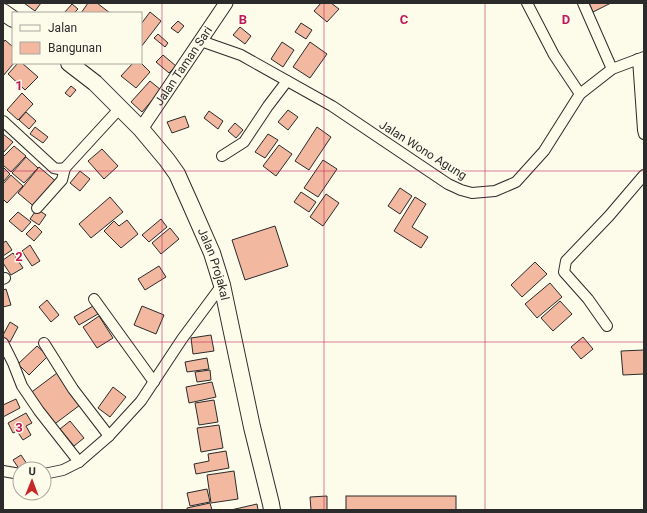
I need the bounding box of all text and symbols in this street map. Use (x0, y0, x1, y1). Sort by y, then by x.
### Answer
legend (12, 12, 142, 64)
text: B (239, 12, 247, 27)
text: C (400, 12, 409, 27)
text: D (562, 12, 570, 27)
text: Jalan (48, 21, 77, 35)
street label: Jalan Taman Sari (152, 24, 215, 108)
text: Bangunan (48, 41, 102, 55)
text: 1 (15, 78, 23, 93)
street label: Jalan Wono Agung (377, 117, 469, 183)
street label: Jalan Projakal (195, 226, 232, 301)
text: 2 (15, 249, 23, 264)
text: 3 (15, 420, 23, 435)
north arrow (12, 461, 52, 501)
text: U (28, 465, 36, 478)

